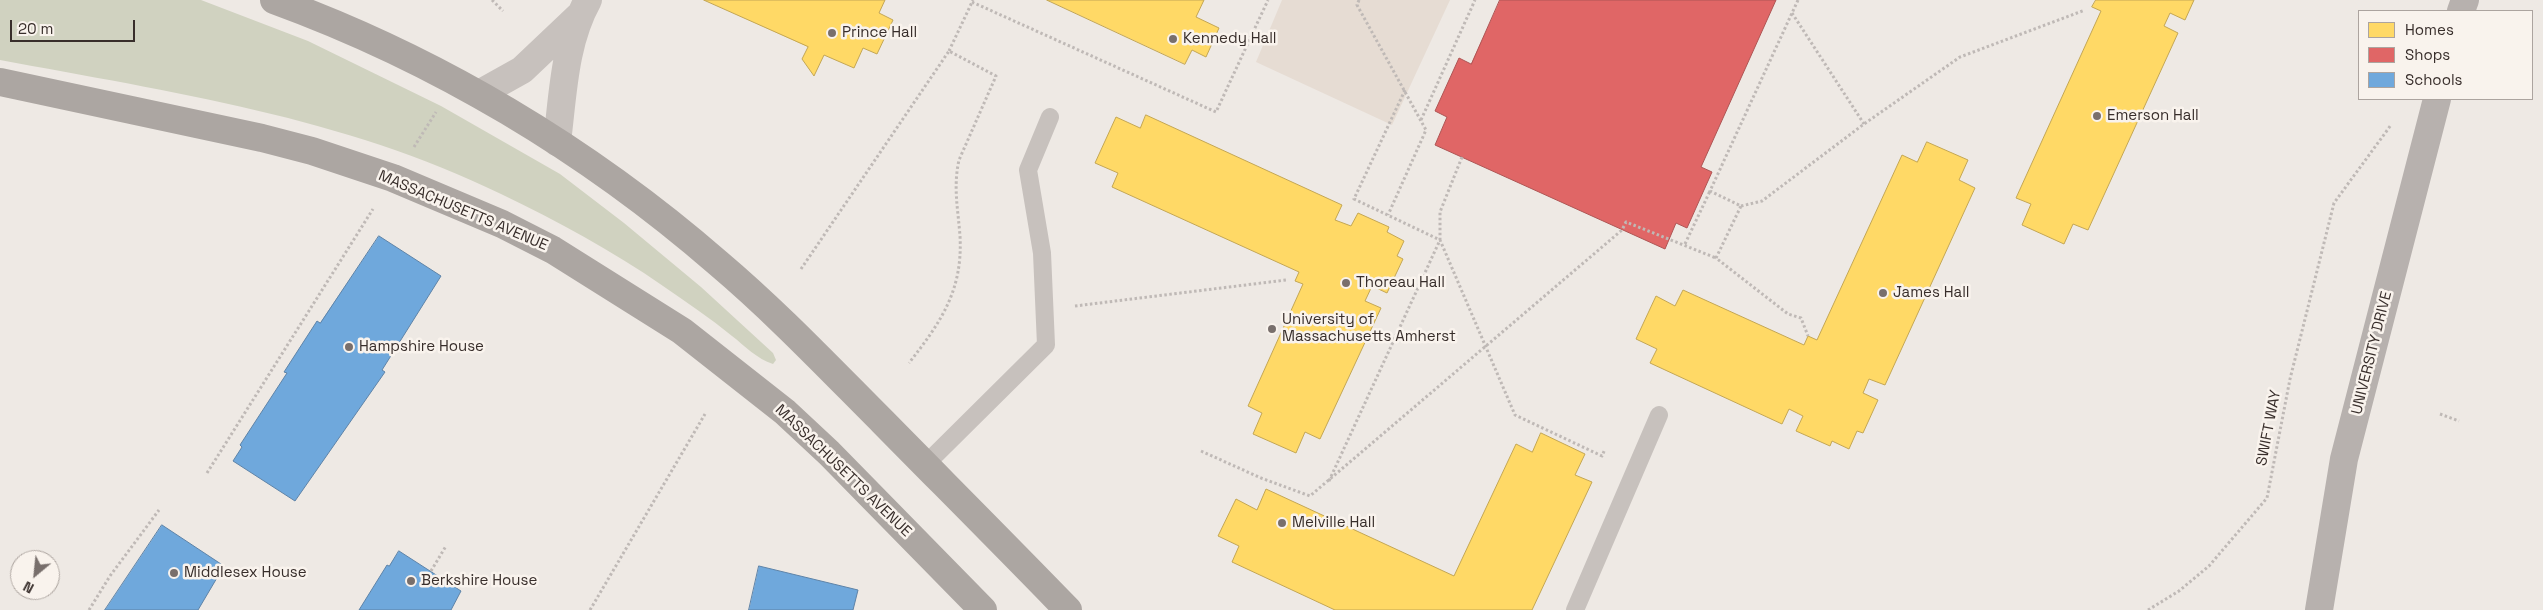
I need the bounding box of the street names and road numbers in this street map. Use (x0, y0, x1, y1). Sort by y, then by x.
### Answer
street label: MASSACHUSETTS AVENUE (376, 167, 550, 255)
street label: UNIVERSITY DRIVE (2348, 290, 2396, 416)
street label: SWIFT WAY (2253, 389, 2285, 467)
street label: MASSACHUSETTS AVENUE (771, 401, 915, 541)

